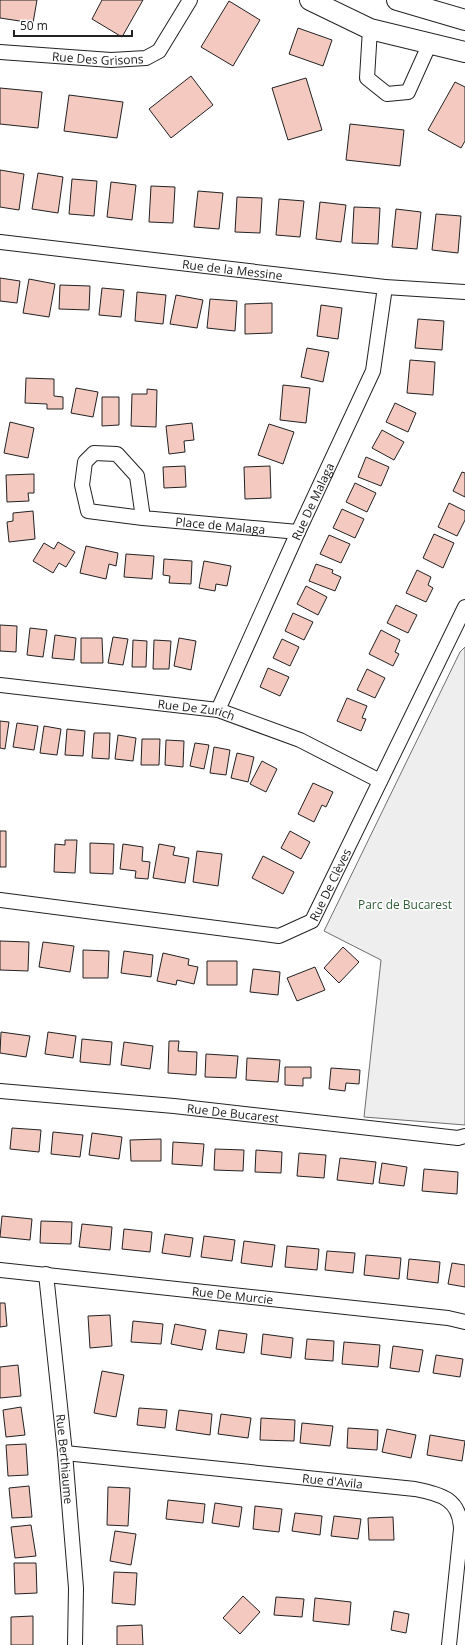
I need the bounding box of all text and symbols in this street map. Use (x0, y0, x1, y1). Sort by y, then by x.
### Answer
scale bar (14, 12, 132, 38)
text: 50 m (20, 17, 48, 34)
street label: Rue Des Grisons (51, 47, 144, 69)
street label: Rue de la Messine (181, 255, 284, 283)
street label: Rue De Malaga (287, 460, 338, 543)
street label: Place de Malaga (175, 512, 266, 538)
street label: Rue De Zurich (157, 695, 238, 724)
street label: Rue De Clèves (305, 845, 355, 924)
park label: Parc de Bucarest (358, 896, 452, 913)
street label: Rue De Bucarest (186, 1099, 280, 1126)
street label: Rue De Murcie (191, 1282, 275, 1308)
street label: Rue Berthiaume (52, 1413, 78, 1505)
street label: Rue d'Avila (301, 1469, 364, 1492)

